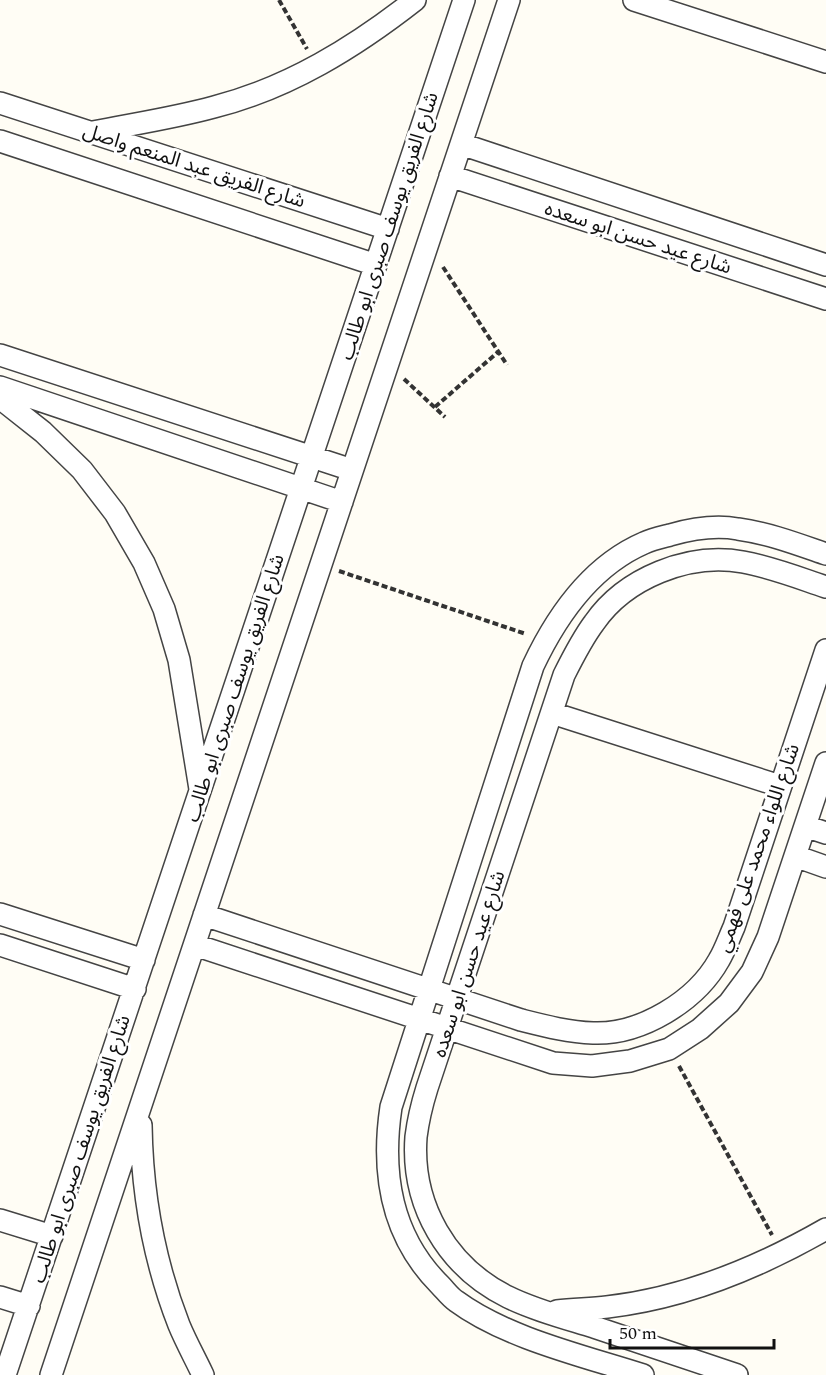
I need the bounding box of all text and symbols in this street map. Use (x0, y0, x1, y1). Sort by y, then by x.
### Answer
street label: شارع الفريق يوسف صبرى ابو طالب (331, 88, 447, 364)
street label: شارع الفريق عبد المنعم واصل (79, 116, 309, 216)
street label: شارع عيد حسن ابو سعده (541, 194, 735, 282)
street label: شارع الفريق يوسف صبرى ابو طالب (177, 550, 293, 826)
street label: شارع اللواء محمد على فهمي (708, 740, 808, 956)
street label: شارع عيد حسن ابو سعده (425, 867, 513, 1061)
street label: شارع الفريق يوسف صبرى ابو طالب (23, 1011, 139, 1287)
scale bar (610, 1312, 774, 1350)
text: 50 m (619, 1320, 657, 1347)

